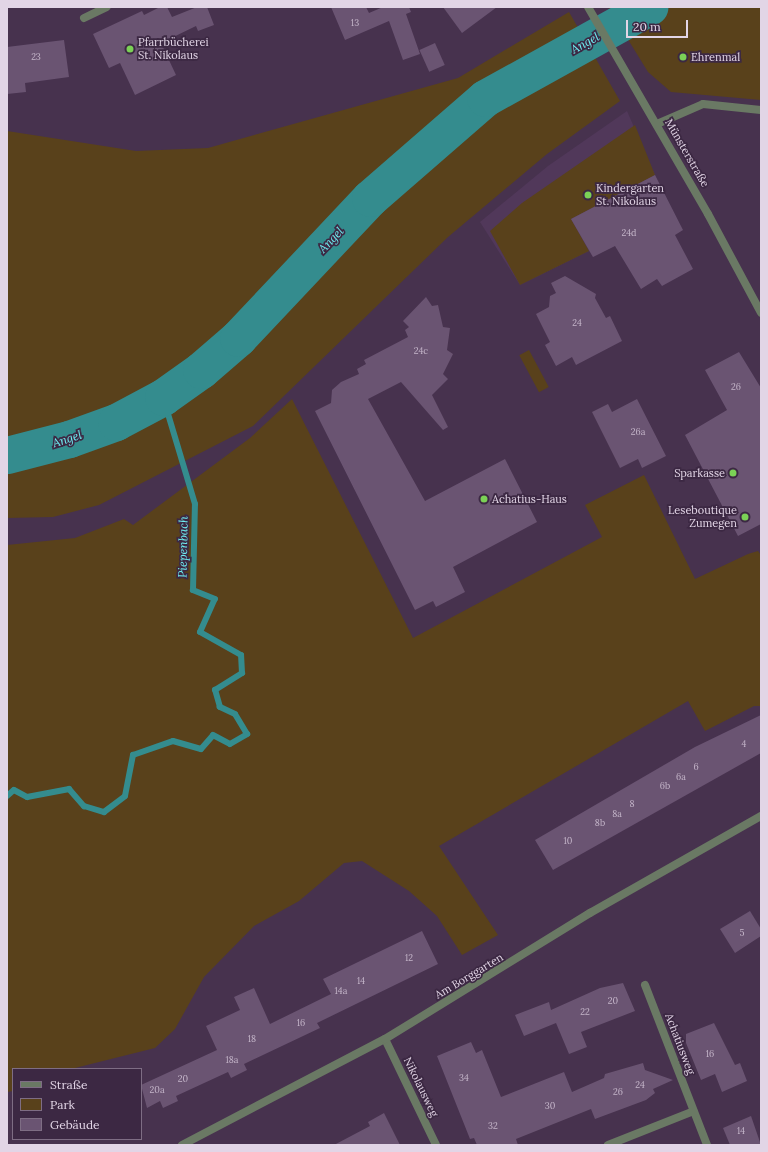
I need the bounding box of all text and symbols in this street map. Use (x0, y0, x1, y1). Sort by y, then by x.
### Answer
scale bar (628, 12, 690, 38)
house number: 13 (351, 18, 359, 28)
text: 20 m (633, 19, 661, 34)
water label: Angel (568, 29, 602, 57)
place label: Pfarrbücherei St. Nikolaus (138, 36, 209, 62)
marker: Pfarrbücherei St. Nikolaus (125, 44, 135, 54)
place label: Ehrenmal (691, 50, 740, 64)
house number: 23 (31, 52, 41, 62)
marker: Ehrenmal (678, 52, 688, 62)
street label: Münsterstraße (662, 117, 712, 189)
place label: Kindergarten St. Nikolaus (596, 182, 664, 208)
marker: Kindergarten St. Nikolaus (583, 190, 593, 200)
water label: Angel (315, 224, 347, 256)
house number: 24d (622, 228, 636, 238)
house number: 24 (572, 318, 582, 328)
house number: 24c (414, 346, 428, 356)
house number: 26 (731, 382, 741, 392)
water label: Angel (50, 427, 84, 451)
house number: 26a (631, 427, 645, 437)
place label: Sparkasse (674, 466, 725, 480)
marker: Sparkasse (728, 468, 738, 478)
place label: Achatius-Haus (492, 492, 567, 506)
marker: Achatius-Haus (479, 494, 489, 504)
place label: Leseboutique Zumegen (668, 504, 737, 530)
marker: Leseboutique Zumegen (740, 512, 750, 522)
water label: Piepenbach (175, 516, 191, 578)
house number: 4 (742, 739, 746, 749)
house number: 6 (693, 762, 699, 772)
house number: 6a (676, 772, 686, 782)
house number: 6b (660, 781, 670, 791)
house number: 8 (629, 799, 635, 809)
house number: 8a (612, 809, 622, 819)
house number: 8b (595, 818, 605, 828)
house number: 10 (564, 836, 572, 846)
house number: 5 (740, 928, 744, 938)
street label: Am Borggarten (433, 950, 505, 1002)
house number: 12 (405, 953, 413, 963)
house number: 14 (357, 976, 365, 986)
house number: 14a (335, 986, 347, 996)
house number: 20 (608, 996, 618, 1006)
house number: 22 (580, 1007, 590, 1017)
street label: Achatiusweg (662, 1011, 698, 1077)
house number: 16 (297, 1018, 305, 1028)
house number: 18 (248, 1034, 256, 1044)
house number: 16 (706, 1049, 714, 1059)
house number: 18a (226, 1055, 238, 1065)
street label: Nikolausweg (401, 1055, 441, 1119)
legend (12, 1068, 142, 1140)
house number: 34 (459, 1073, 469, 1083)
house number: 20 (178, 1074, 188, 1084)
text: Straße (50, 1077, 87, 1092)
house number: 24 (635, 1080, 645, 1090)
house number: 20a (149, 1085, 165, 1095)
house number: 26 (613, 1087, 623, 1097)
text: Park (50, 1097, 75, 1112)
house number: 30 (545, 1101, 555, 1111)
text: Gebäude (50, 1117, 100, 1132)
house number: 32 (488, 1121, 498, 1131)
house number: 14 (737, 1126, 745, 1136)

